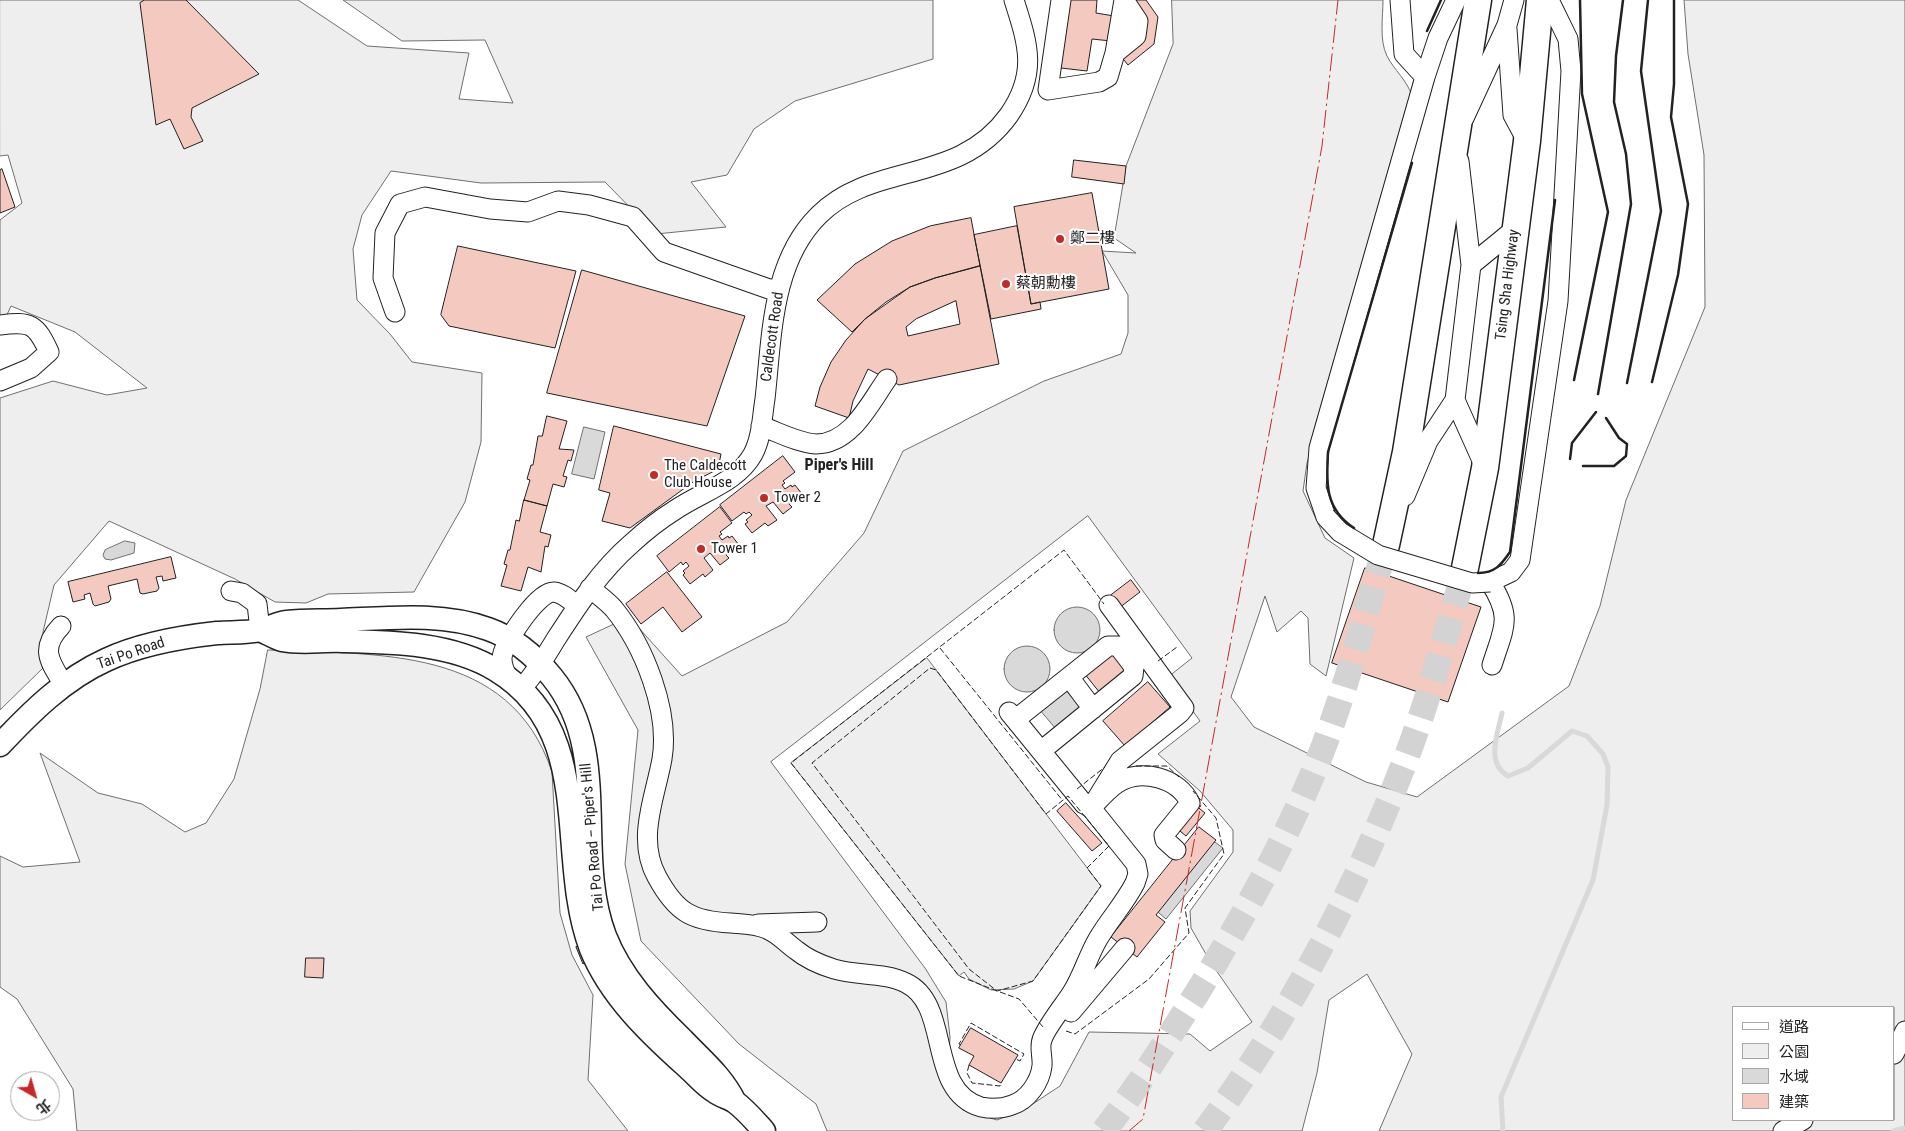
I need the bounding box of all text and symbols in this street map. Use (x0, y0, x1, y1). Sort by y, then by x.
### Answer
street label: Tsing Sha Highway (1492, 229, 1524, 341)
place label: 鄭二樓 (1070, 230, 1115, 248)
marker: 鄭二樓 (1054, 233, 1066, 245)
place label: 蔡朝勳樓 (1016, 275, 1076, 293)
marker: 蔡朝勳樓 (1000, 278, 1012, 290)
street label: Caldecott Road (758, 291, 788, 383)
district label: Piper's Hill (805, 456, 873, 476)
place label: The Caldecott Club House (664, 457, 746, 492)
marker: The Caldecott Club House (648, 469, 660, 481)
place label: Tower 2 (774, 489, 821, 507)
marker: Tower 2 (758, 492, 770, 504)
place label: Tower 1 (711, 540, 758, 558)
marker: Tower 1 (695, 543, 707, 555)
street label: Tai Po Road (95, 634, 167, 674)
street label: Tai Po Road – Piper's Hill (578, 762, 608, 912)
legend (1732, 1006, 1895, 1121)
text: 道路 (1779, 1018, 1809, 1036)
text: 公園 (1779, 1043, 1809, 1061)
text: 水域 (1779, 1068, 1809, 1086)
north arrow (10, 1071, 60, 1121)
text: 建築 (1779, 1093, 1809, 1111)
text: 北 (33, 1096, 54, 1118)

